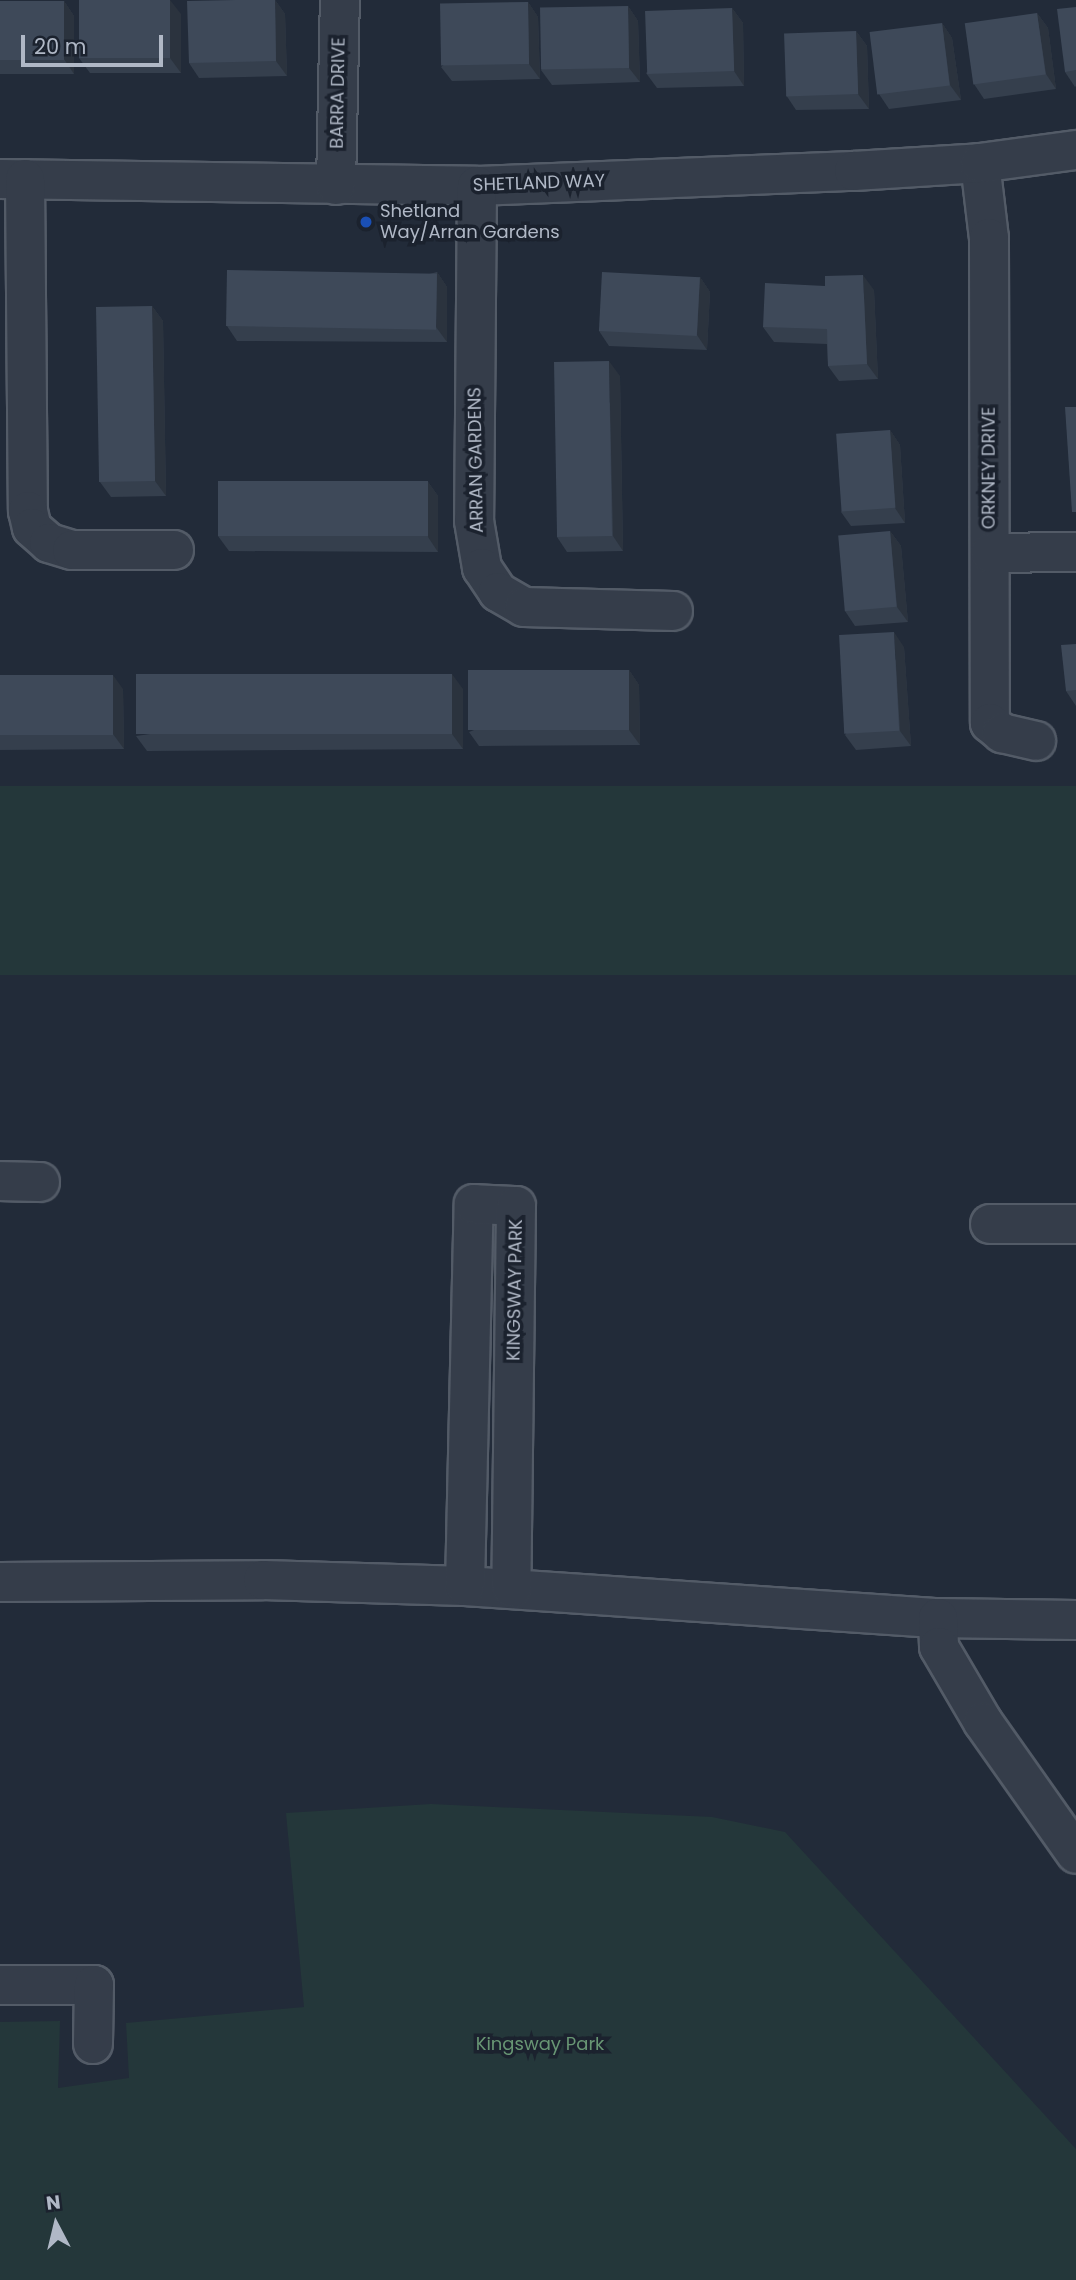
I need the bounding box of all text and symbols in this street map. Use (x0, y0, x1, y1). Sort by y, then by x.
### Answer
scale bar (24, 21, 166, 65)
text: 20 m (34, 32, 87, 61)
street label: BARRA DRIVE (326, 37, 350, 149)
street label: SHETLAND WAY (473, 170, 605, 196)
place label: Shetland Way/Arran Gardens (380, 201, 560, 244)
marker: Shetland Way/Arran Gardens (358, 214, 374, 230)
street label: ARRAN GARDENS (464, 387, 488, 533)
street label: ORKNEY DRIVE (978, 407, 1000, 529)
street label: KINGSWAY PARK (503, 1219, 527, 1361)
park label: Kingsway Park (476, 2033, 604, 2055)
text: N (45, 2188, 62, 2217)
north arrow (21, 2189, 91, 2259)

